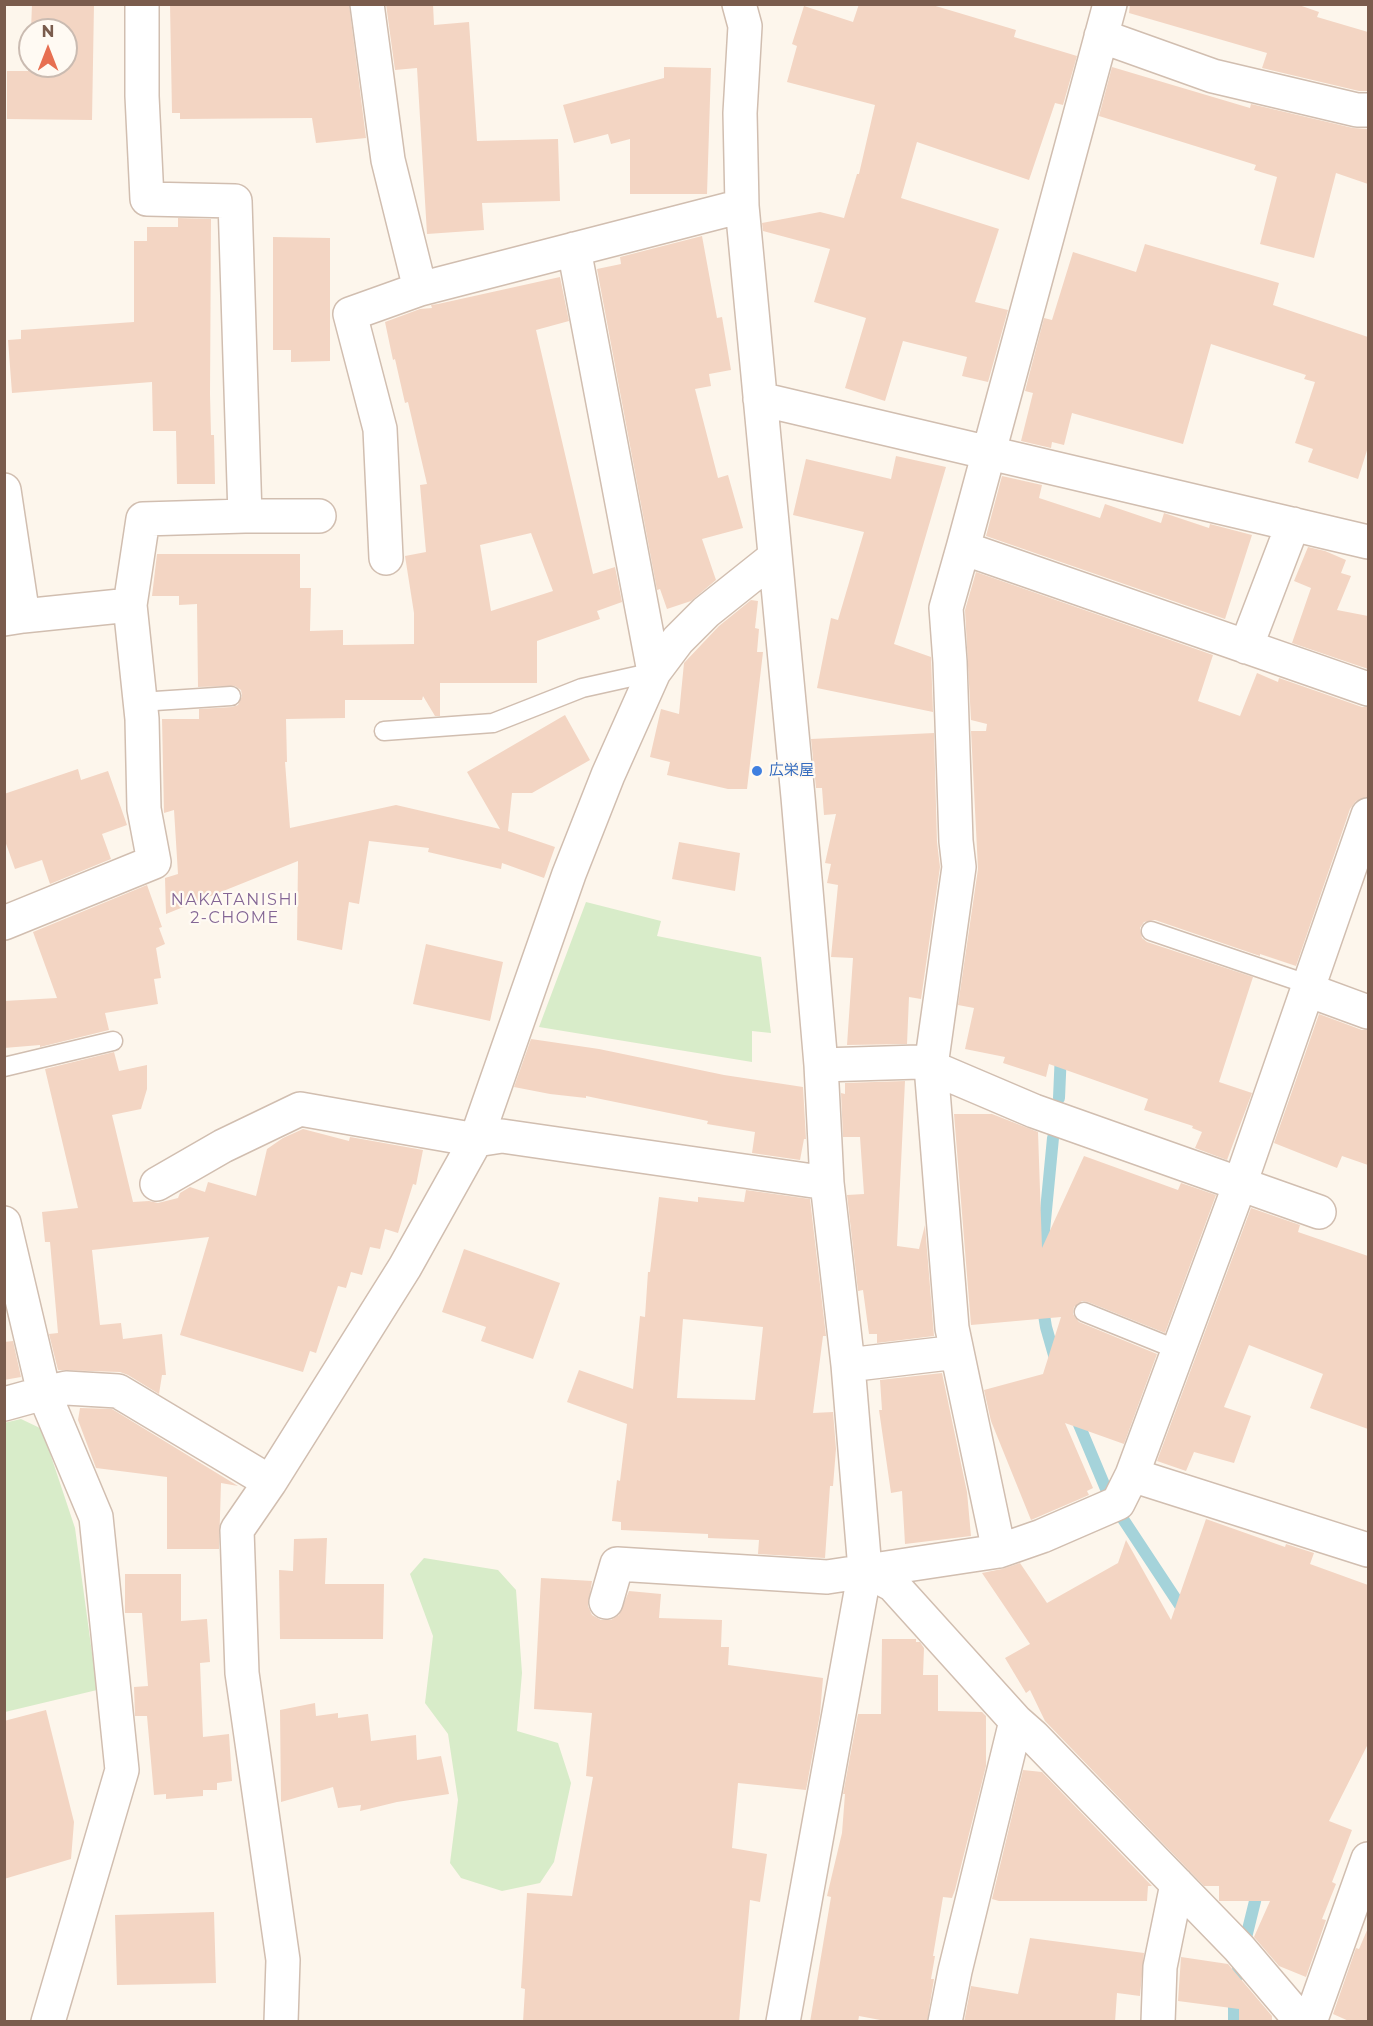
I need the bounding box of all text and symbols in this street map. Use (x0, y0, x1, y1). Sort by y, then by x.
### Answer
north arrow (18, 18, 78, 78)
text: N (42, 22, 54, 41)
place label: 広栄屋 (769, 762, 814, 780)
marker: 広栄屋 (750, 764, 764, 778)
district label: NAKATANISHI 2-CHOME (171, 890, 299, 928)

